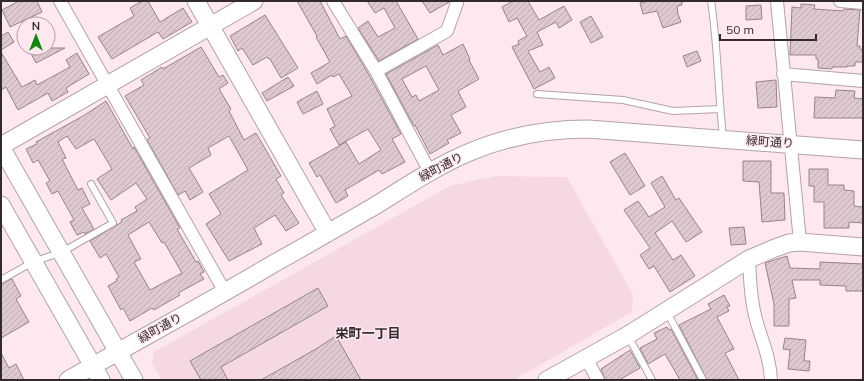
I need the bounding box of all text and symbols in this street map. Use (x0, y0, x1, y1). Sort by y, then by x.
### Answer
north arrow (16, 16, 56, 56)
scale bar (720, 16, 816, 42)
text: N (32, 19, 40, 33)
text: 50 m (726, 22, 754, 37)
street label: 緑町通り (746, 132, 795, 151)
street label: 緑町通り (416, 149, 465, 184)
street label: 緑町通り (135, 309, 184, 346)
district label: 栄町一丁目 (335, 325, 401, 341)

